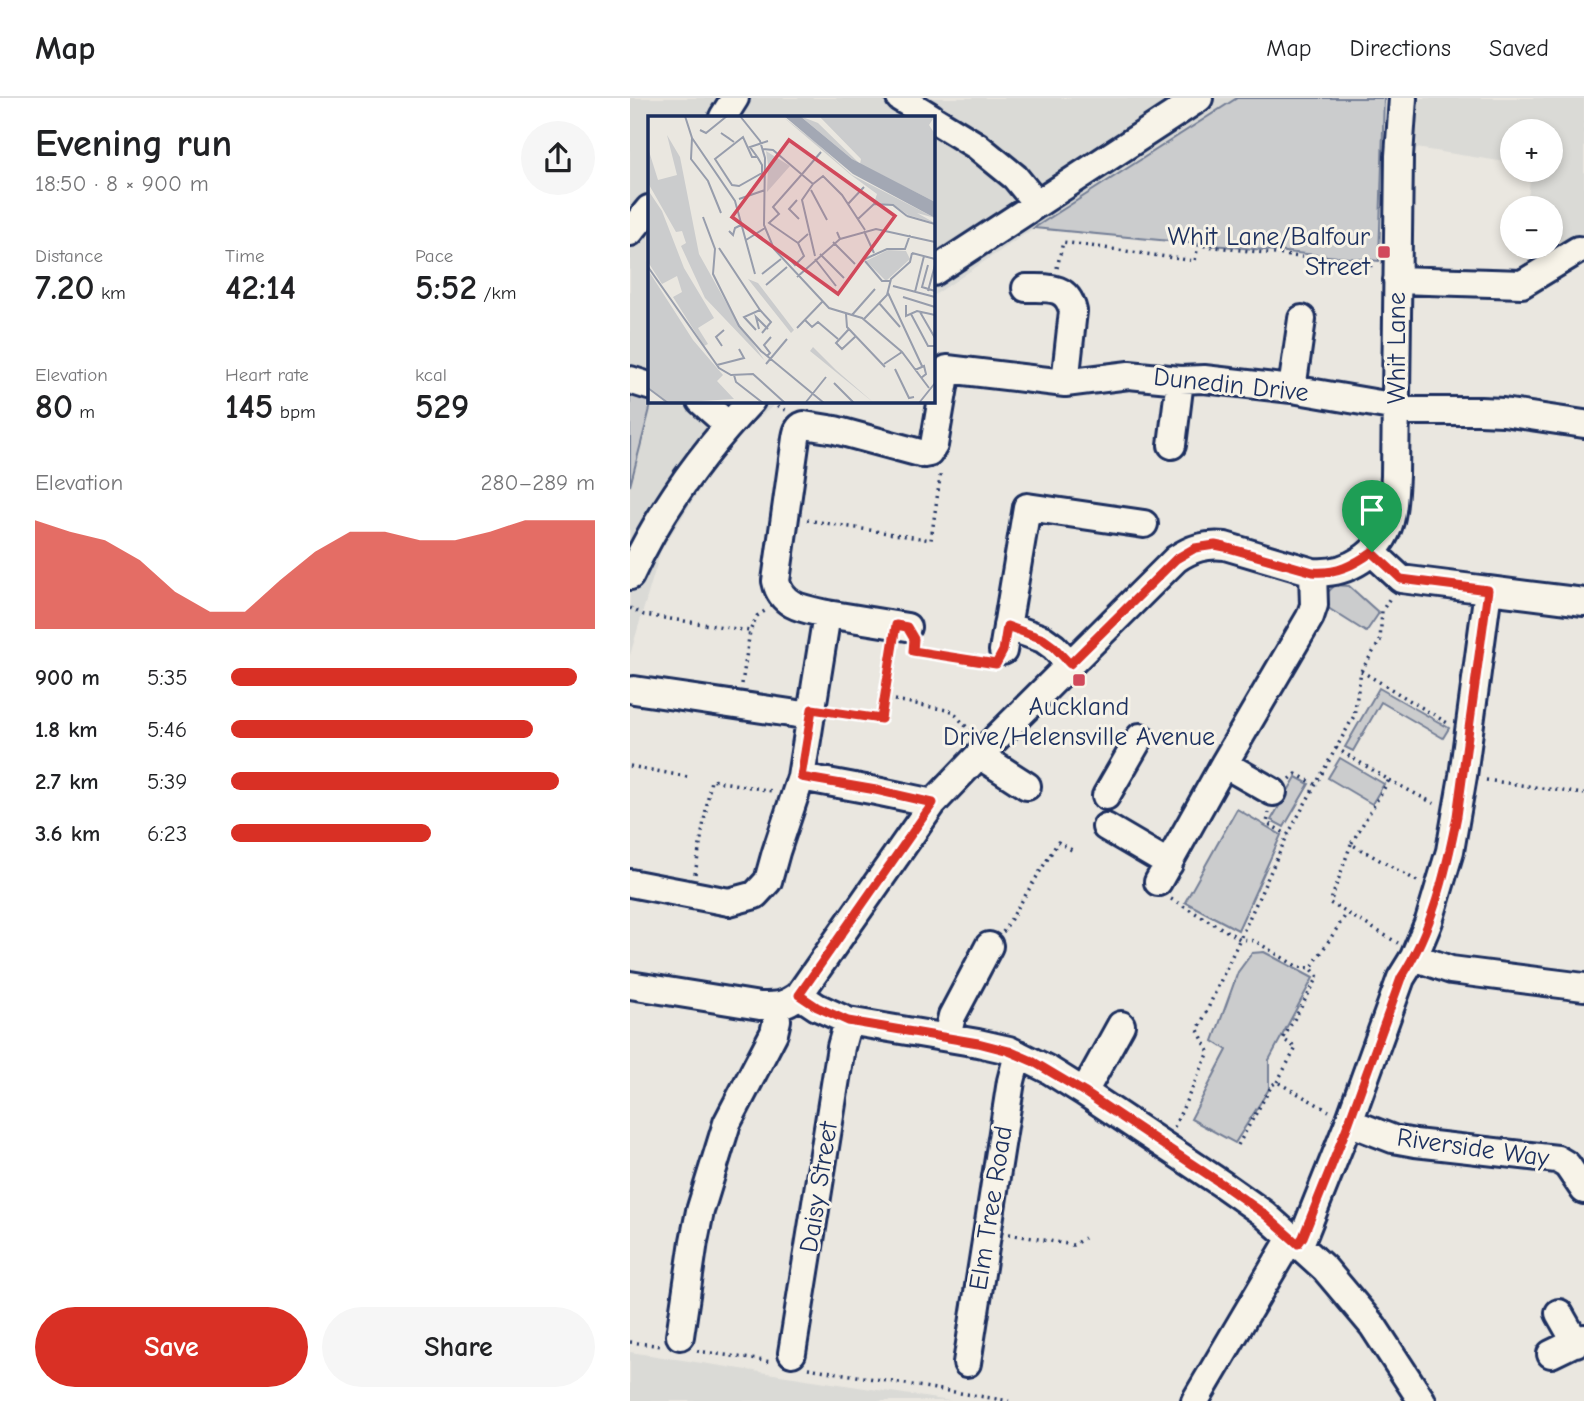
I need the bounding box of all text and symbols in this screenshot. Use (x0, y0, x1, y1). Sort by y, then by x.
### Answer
text: Map (35, 29, 96, 67)
text: Map (1266, 34, 1312, 62)
text: Directions (1350, 34, 1451, 62)
text: Saved (1489, 34, 1549, 62)
inset map (648, 116, 934, 402)
map controls (1500, 119, 1563, 259)
button: + (1500, 119, 1563, 182)
button: share (521, 121, 595, 195)
text: Evening run (35, 122, 232, 166)
text: 18:50 · 8 × 900 m (35, 170, 209, 197)
button: − (1500, 196, 1563, 259)
place label: Whit Lane/Balfour Street (1167, 222, 1372, 282)
marker: Whit Lane/Balfour Street (1376, 244, 1392, 260)
text: Distance (35, 245, 103, 267)
text: Time (225, 245, 264, 267)
text: Pace (415, 245, 453, 267)
text: 7.20 (35, 267, 95, 308)
text: 42:14 (225, 267, 296, 308)
text: 5:52 (415, 267, 477, 308)
text: km (95, 282, 126, 304)
text: /km (477, 282, 516, 304)
street label: Whit Lane (1382, 292, 1412, 404)
street label: Dunedin Drive (1152, 362, 1310, 408)
text: Elevation (35, 364, 108, 386)
text: Heart rate (225, 364, 309, 386)
text: kcal (415, 364, 447, 386)
text: 80 (35, 386, 73, 427)
text: 145 (225, 386, 273, 427)
text: 529 (415, 386, 469, 427)
text: m (73, 401, 95, 423)
text: bpm (273, 401, 316, 423)
text: Elevation (35, 469, 123, 496)
text: 280–289 m (481, 469, 595, 496)
pin (1342, 480, 1402, 552)
icon: arrive (1353, 491, 1391, 529)
text: 900 m (35, 664, 100, 691)
text: 5:35 (147, 664, 188, 691)
marker: Auckland Drive/Helensville Avenue (1071, 672, 1087, 688)
place label: Auckland Drive/Helensville Avenue (943, 692, 1215, 752)
text: 1.8 km (35, 716, 98, 743)
text: 5:46 (147, 716, 187, 743)
text: 2.7 km (35, 768, 99, 795)
text: 5:39 (147, 768, 187, 795)
text: 3.6 km (35, 820, 100, 847)
text: 6:23 (147, 820, 187, 847)
street label: Daisy Street (794, 1118, 844, 1254)
street label: Riverside Way (1395, 1122, 1551, 1174)
street label: Elm Tree Road (963, 1124, 1019, 1292)
button: Save (35, 1307, 308, 1387)
button: Share (322, 1307, 595, 1387)

